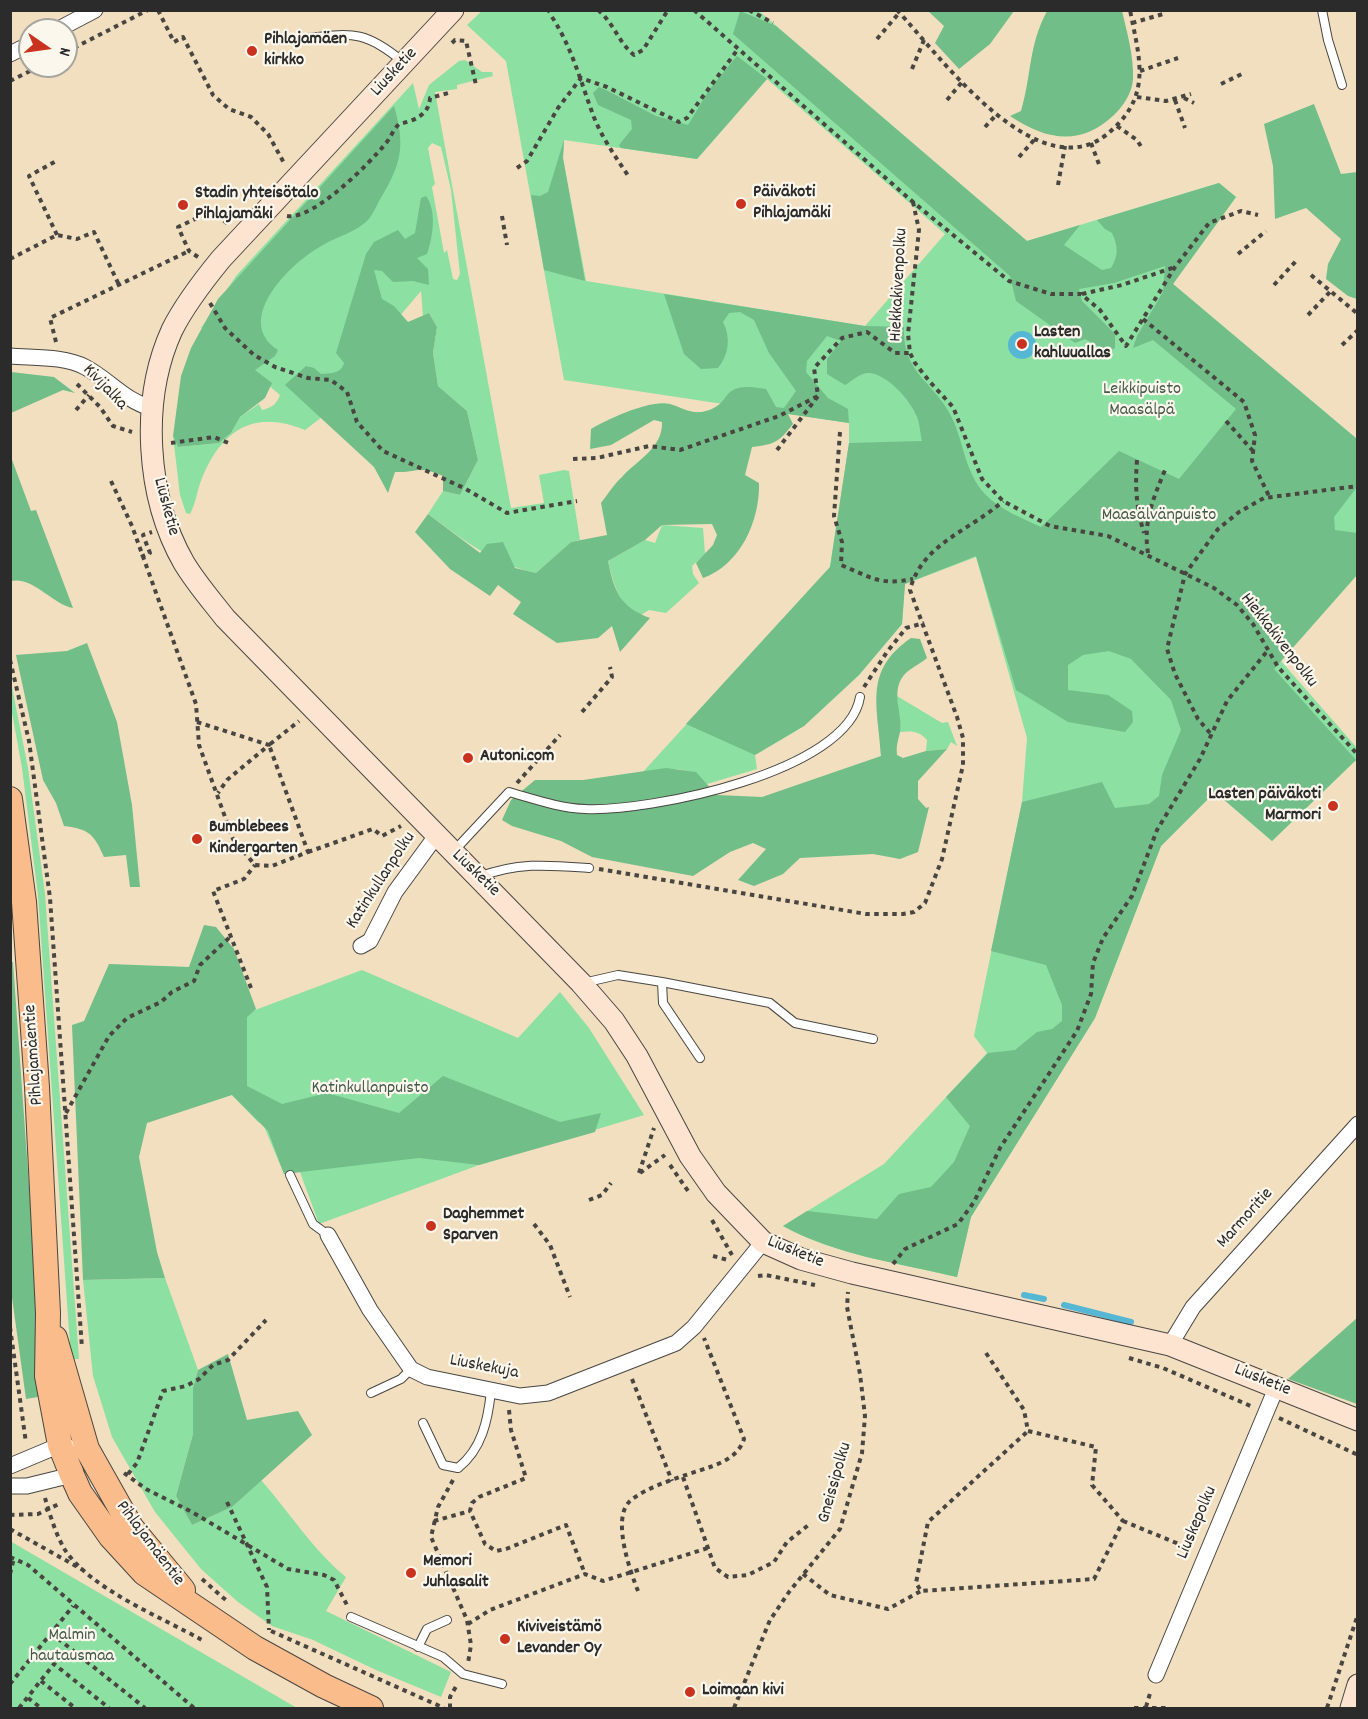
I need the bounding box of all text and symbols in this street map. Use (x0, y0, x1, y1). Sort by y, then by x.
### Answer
north arrow (18, 18, 78, 78)
place label: Pihlajamäen kirkko (264, 30, 347, 72)
marker: Pihlajamäen kirkko (245, 44, 259, 58)
street label: Liusketie (367, 44, 423, 102)
text: N (52, 45, 76, 58)
place label: Päiväkoti Pihlajamäki (753, 183, 831, 226)
place label: Stadin yhteisötalo Pihlajamäki (195, 184, 319, 226)
marker: Päiväkoti Pihlajamäki (734, 197, 748, 211)
marker: Stadin yhteisötalo Pihlajamäki (176, 198, 190, 212)
street label: Hiekkakivenpolku (886, 228, 914, 342)
place label: Lasten kahluuallas (1034, 323, 1111, 366)
marker: Lasten kahluuallas (1015, 337, 1029, 351)
street label: Kivijalka (77, 360, 131, 416)
park label: Leikkipuisto Maasälpä (1103, 380, 1181, 422)
street label: Liusketie (147, 476, 183, 538)
park label: Maasälvänpuisto (1102, 506, 1216, 528)
street label: Hiekkakivenpolku (1234, 590, 1322, 692)
place label: Autoni.com (480, 747, 554, 769)
marker: Autoni.com (461, 751, 475, 765)
place label: Lasten päiväkoti Marmori (1208, 785, 1321, 828)
marker: Lasten päiväkoti Marmori (1326, 799, 1340, 813)
place label: Bumblebees Kindergarten (209, 818, 298, 860)
street label: Katinkullanpolku (343, 828, 421, 934)
marker: Bumblebees Kindergarten (190, 832, 204, 846)
street label: Liusketie (446, 846, 504, 902)
street label: Pihlajamäentie (21, 1004, 49, 1106)
park label: Katinkullanpuisto (311, 1079, 429, 1101)
street label: Marmoritie (1213, 1184, 1279, 1254)
place label: Daghemmet Sparven (443, 1205, 524, 1248)
marker: Daghemmet Sparven (424, 1219, 438, 1233)
street label: Liusketie (764, 1232, 826, 1274)
street label: Liuskekuja (448, 1351, 520, 1385)
street label: Liusketie (1231, 1360, 1293, 1402)
street label: Gneissipolku (814, 1440, 858, 1526)
street label: Liuskepolku (1173, 1483, 1223, 1563)
street label: Pihlajamäentie (110, 1497, 188, 1591)
place label: Memori Juhlasalit (423, 1552, 489, 1594)
marker: Memori Juhlasalit (404, 1566, 418, 1580)
place label: Kiviveistämö Levander Oy (517, 1618, 602, 1660)
park label: Malmin hautausmaa (30, 1626, 114, 1668)
marker: Kiviveistämö Levander Oy (498, 1632, 512, 1646)
place label: Loimaan kivi (702, 1681, 784, 1703)
marker: Loimaan kivi (683, 1685, 697, 1699)

